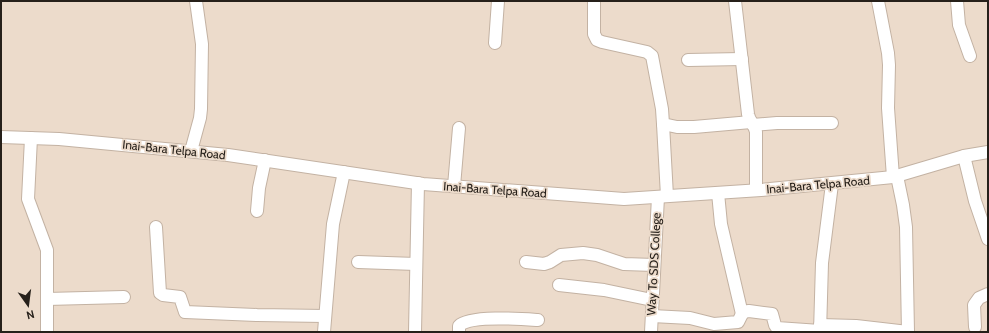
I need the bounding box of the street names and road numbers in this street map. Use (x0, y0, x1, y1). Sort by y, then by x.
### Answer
street label: Inai-Bara Telpa Road (122, 137, 226, 162)
street label: Inai-Bara Telpa Road (766, 173, 870, 196)
street label: Inai-Bara Telpa Road (443, 178, 547, 201)
street label: Way To SDS College (643, 212, 664, 316)

